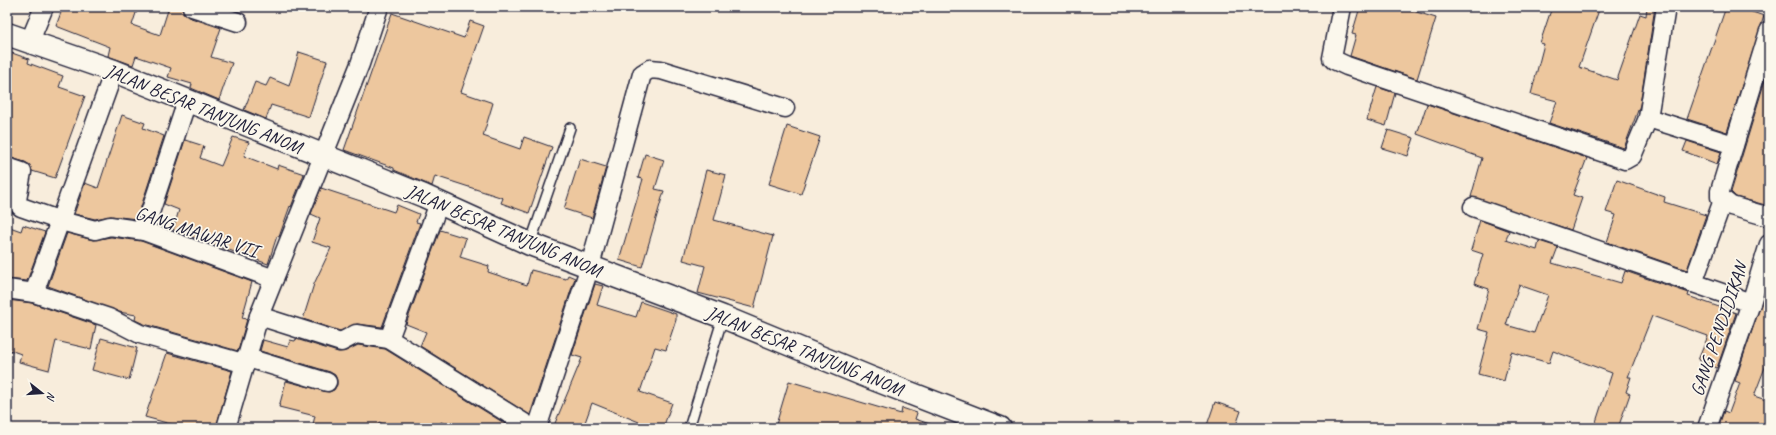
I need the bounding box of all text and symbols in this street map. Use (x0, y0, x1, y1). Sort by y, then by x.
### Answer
street label: JALAN BESAR TANJUNG ANOM (101, 58, 308, 160)
street label: JALAN BESAR TANJUNG ANOM (401, 178, 607, 284)
street label: GANG MAWAR VII (132, 201, 265, 264)
street label: GANG PENDIDIKAN (1685, 257, 1754, 399)
street label: JALAN BESAR TANJUNG ANOM (702, 300, 909, 402)
north arrow (22, 373, 62, 413)
text: N (43, 391, 59, 403)

